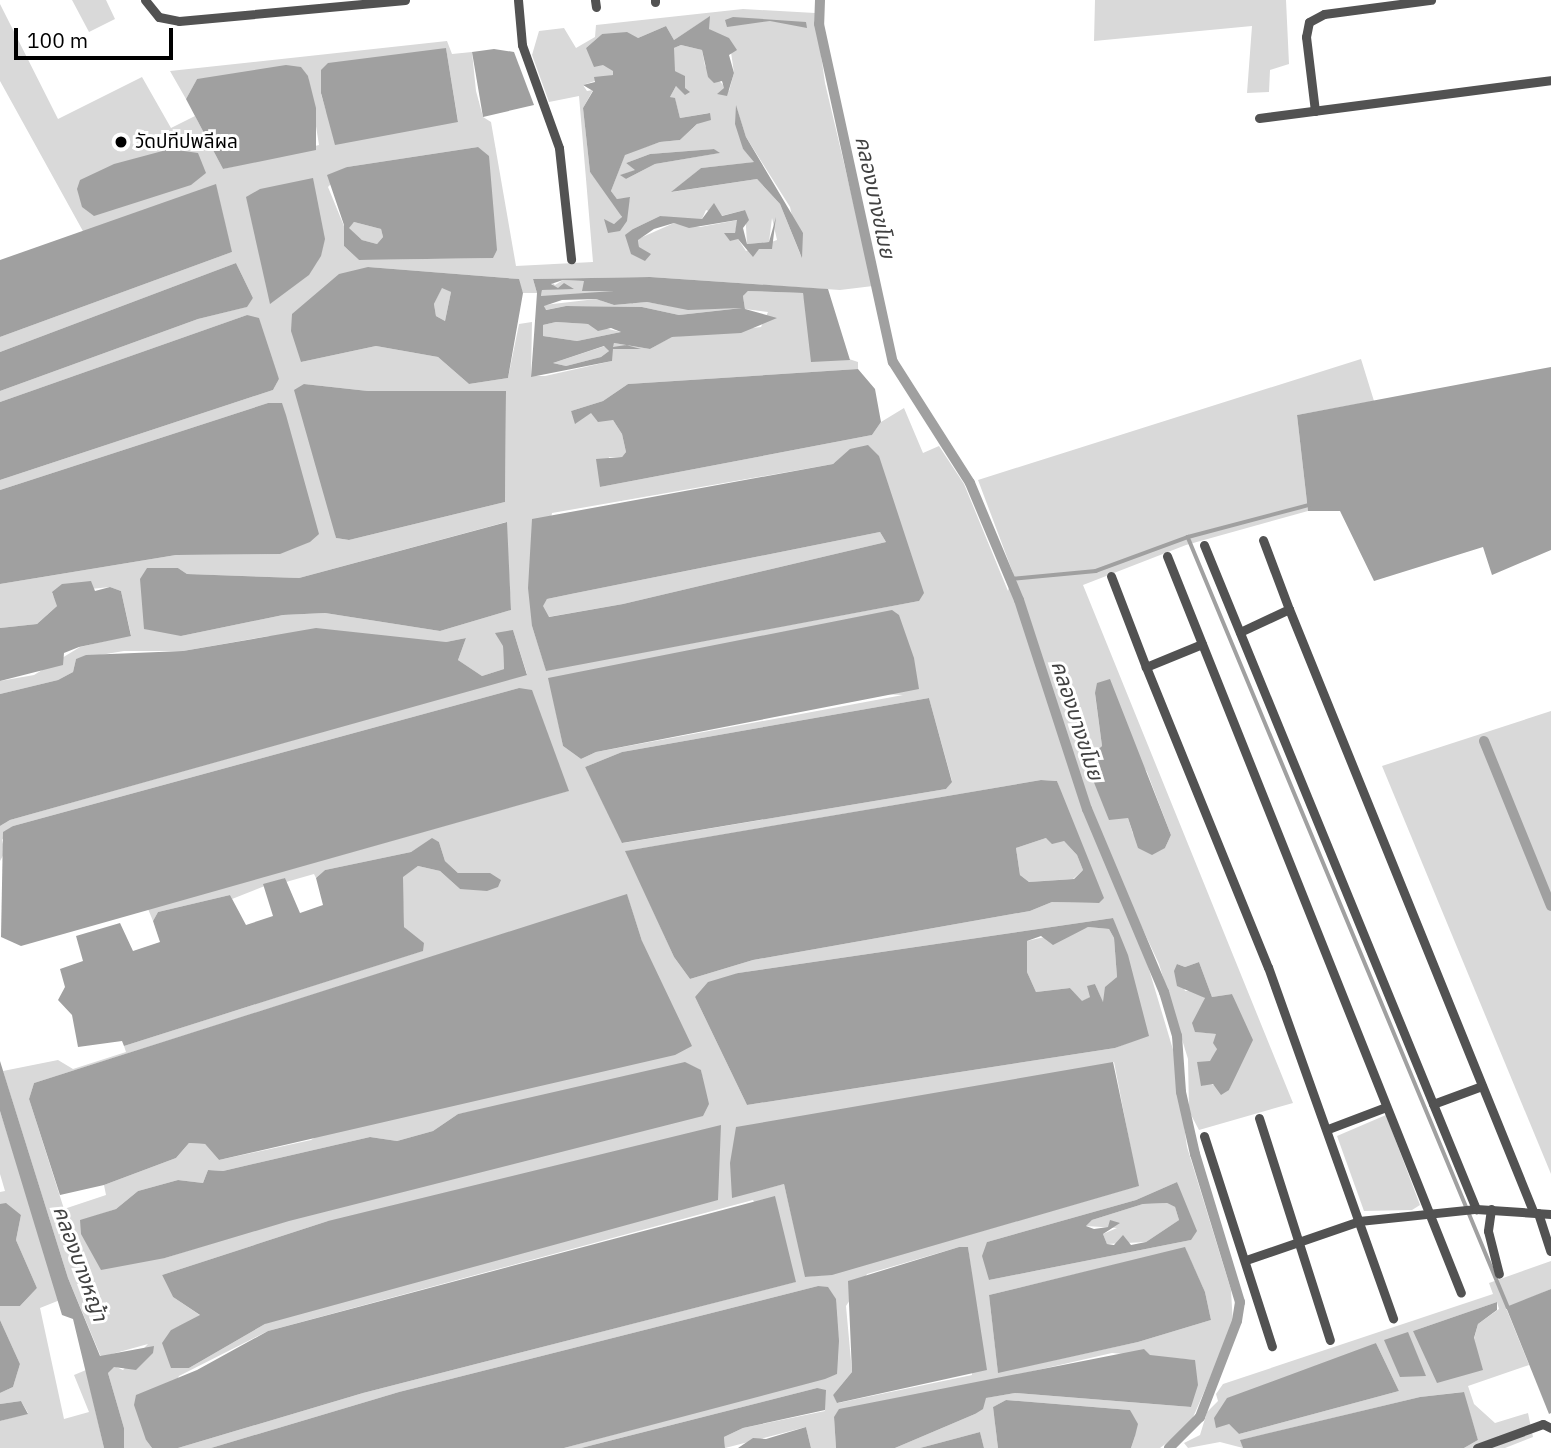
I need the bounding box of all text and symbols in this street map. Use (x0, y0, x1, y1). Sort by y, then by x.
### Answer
scale bar (18, 14, 177, 58)
text: 100 m (27, 26, 88, 54)
place label: วัดปทีปพลีผล (135, 131, 238, 153)
marker: วัดปทีปพลีผล (113, 134, 129, 150)
water label: คลองบางขโมย (851, 134, 901, 260)
water label: คลองบางขโมย (1047, 657, 1109, 783)
water label: คลองบางหญ้า (49, 1202, 113, 1324)

